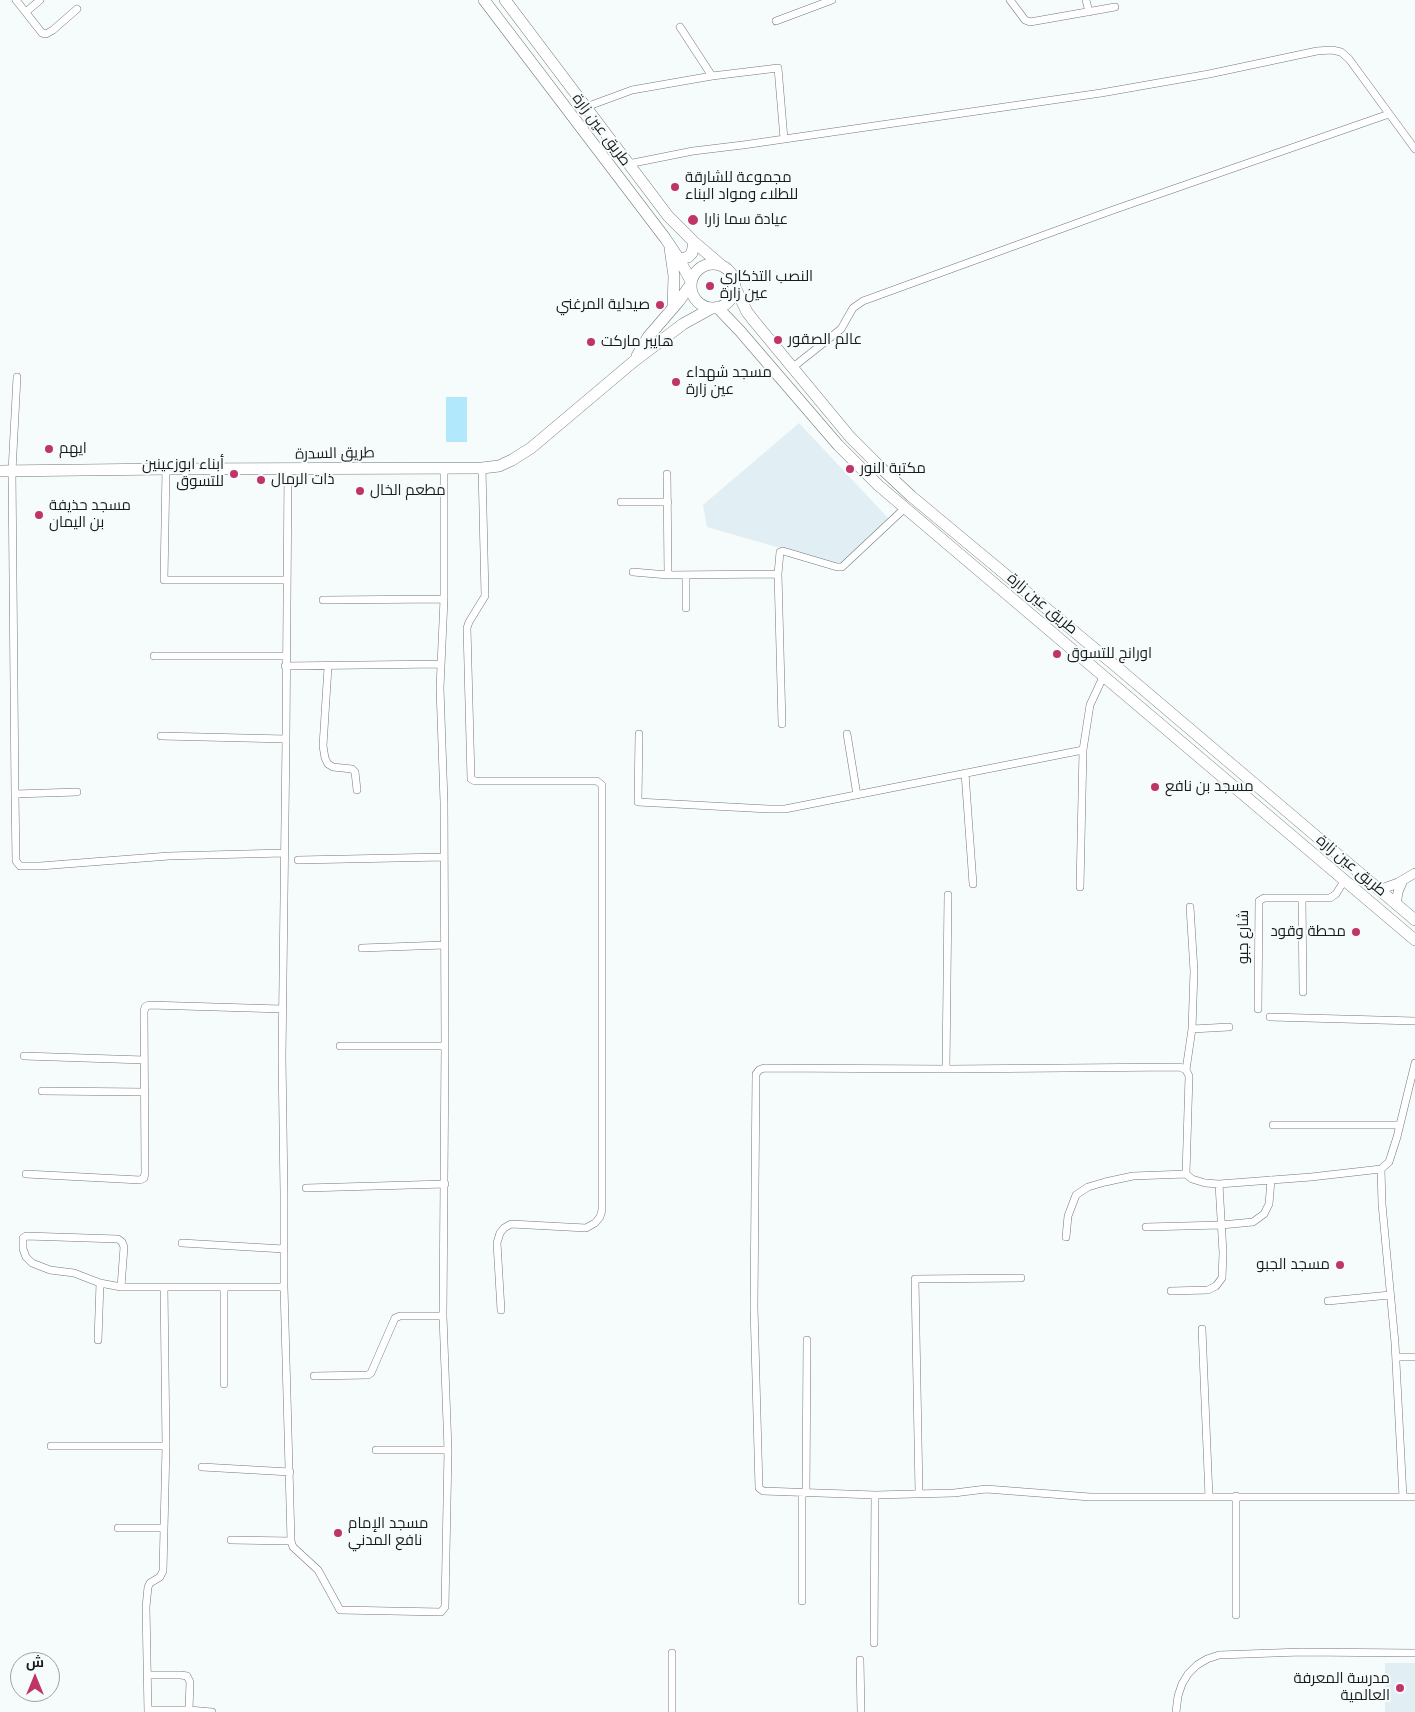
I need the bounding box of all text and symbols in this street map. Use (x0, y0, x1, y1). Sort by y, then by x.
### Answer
street label: طريق عين زارة (568, 90, 634, 170)
place label: مجموعة للشارقة للطلاء ومواد البناء (685, 169, 798, 204)
marker: مجموعة للشارقة للطلاء ومواد البناء (669, 181, 681, 193)
place label: عيادة سما زارا (704, 211, 788, 229)
marker: عيادة سما زارا (686, 213, 700, 227)
place label: النصب التذكاري عين زارة (720, 268, 813, 303)
marker: النصب التذكاري عين زارة (704, 280, 716, 292)
place label: صيدلية المرغني (556, 296, 650, 314)
marker: صيدلية المرغني (654, 299, 666, 311)
place label: عالم الصقور (788, 331, 862, 349)
place label: هايبر ماركت (601, 333, 674, 351)
marker: عالم الصقور (772, 334, 784, 346)
marker: هايبر ماركت (585, 336, 597, 348)
place label: مسجد شهداء عين زارة (686, 364, 772, 399)
marker: مسجد شهداء عين زارة (670, 376, 682, 388)
place label: ايهم (59, 440, 87, 458)
marker: ايهم (43, 443, 55, 455)
street label: طريق السدرة (295, 444, 375, 464)
place label: أبناء ابوزعينين للتسوق (142, 456, 224, 491)
place label: مكتبة النور (860, 460, 926, 478)
marker: مكتبة النور (844, 463, 856, 475)
marker: أبناء ابوزعينين للتسوق (228, 468, 240, 480)
place label: ذات الرمال (271, 471, 335, 489)
marker: ذات الرمال (255, 474, 267, 486)
place label: مطعم الخال (370, 482, 446, 500)
marker: مطعم الخال (354, 485, 366, 497)
place label: مسجد حذيفة بن اليمان (49, 497, 131, 532)
marker: مسجد حذيفة بن اليمان (33, 509, 45, 521)
street label: طريق عين زارة (1003, 569, 1081, 639)
place label: اورانج للتسوق (1067, 645, 1152, 663)
marker: اورانج للتسوق (1051, 648, 1063, 660)
place label: مسجد بن نافع (1165, 778, 1254, 796)
marker: مسجد بن نافع (1149, 781, 1161, 793)
street label: طريق عين زارة (1312, 831, 1390, 901)
street label: شارع جبو (1235, 910, 1253, 964)
place label: محطة وقود (1270, 923, 1346, 941)
marker: محطة وقود (1350, 926, 1362, 938)
place label: مسجد الجبو (1256, 1256, 1330, 1274)
marker: مسجد الجبو (1334, 1259, 1346, 1271)
place label: مسجد الإمام نافع المدني (348, 1515, 428, 1550)
marker: مسجد الإمام نافع المدني (332, 1527, 344, 1539)
north arrow (10, 1652, 60, 1702)
text: ش (26, 1655, 44, 1670)
place label: مدرسة المعرفة العالمية (1293, 1670, 1390, 1705)
marker: مدرسة المعرفة العالمية (1394, 1682, 1406, 1694)

